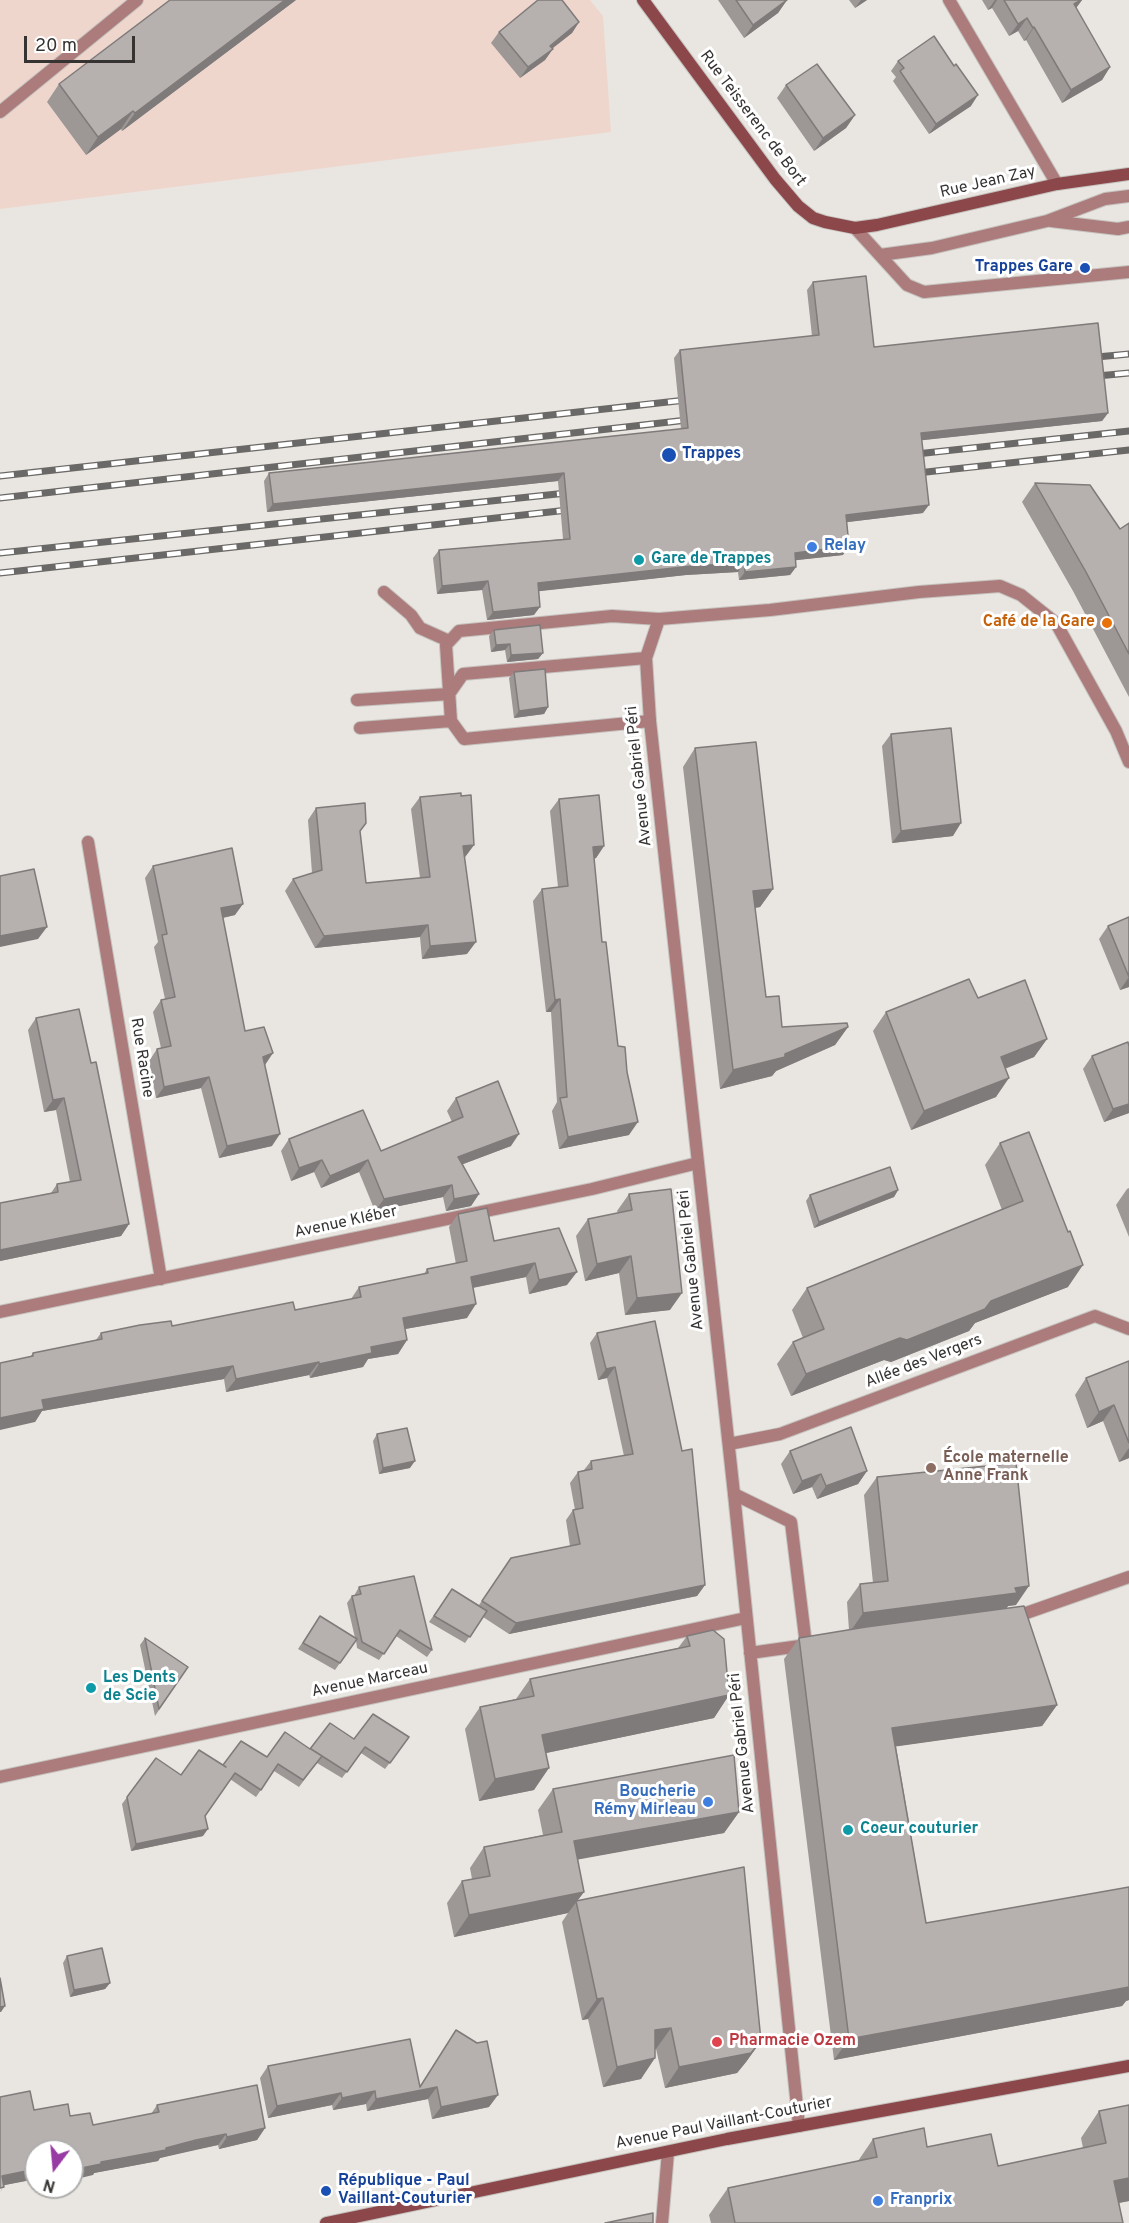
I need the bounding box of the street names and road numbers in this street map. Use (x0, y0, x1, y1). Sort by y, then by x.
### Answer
street label: Rue Teisserenc de Bort (695, 47, 809, 191)
street label: Rue Jean Zay (938, 163, 1038, 203)
street label: Avenue Gabriel Péri (623, 705, 657, 847)
street label: Rue Racine (125, 1017, 157, 1099)
street label: Avenue Gabriel Péri (675, 1189, 709, 1331)
street label: Avenue Kléber (293, 1203, 399, 1243)
street label: Allée des Vergers (863, 1331, 985, 1393)
street label: Avenue Marceau (310, 1659, 430, 1703)
street label: Avenue Gabriel Péri (726, 1672, 760, 1814)
street label: Avenue Paul Vaillant-Couturier (614, 2094, 834, 2154)

